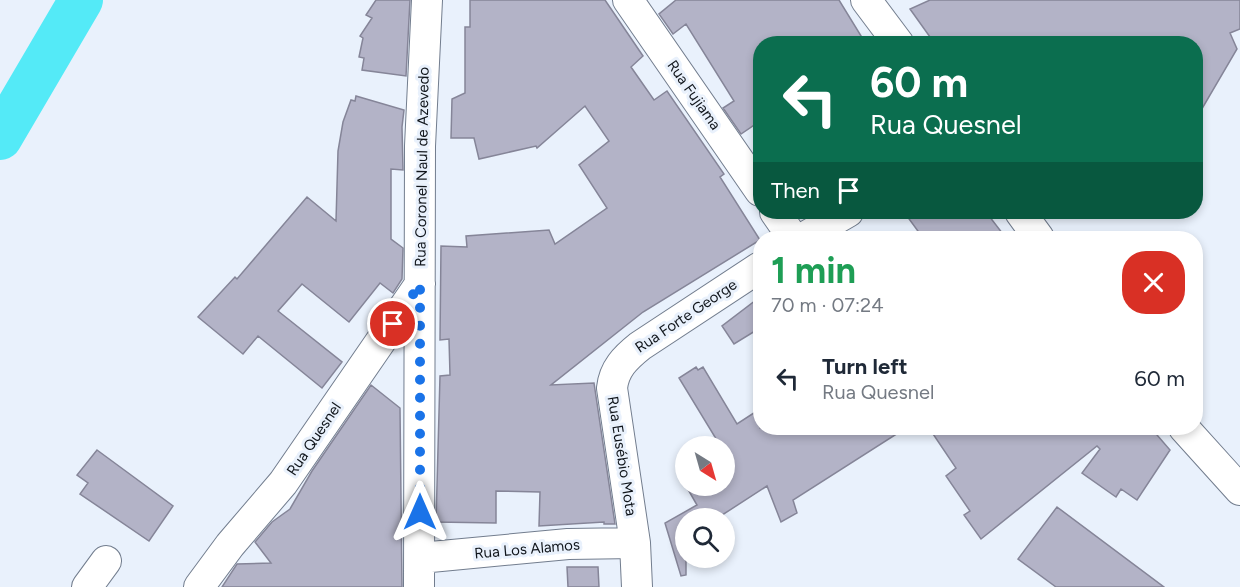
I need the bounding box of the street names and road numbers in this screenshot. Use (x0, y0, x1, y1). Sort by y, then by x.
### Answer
street label: Rua Fujiama (663, 57, 725, 133)
street label: Rua Coronel Naul de Azevedo (411, 67, 433, 267)
street label: Rua Forte George (632, 275, 740, 357)
street label: Rua Eusébio Mota (604, 395, 640, 517)
street label: Rua Quesnel (283, 399, 345, 479)
street label: Rua Los Alamos (473, 535, 581, 563)

